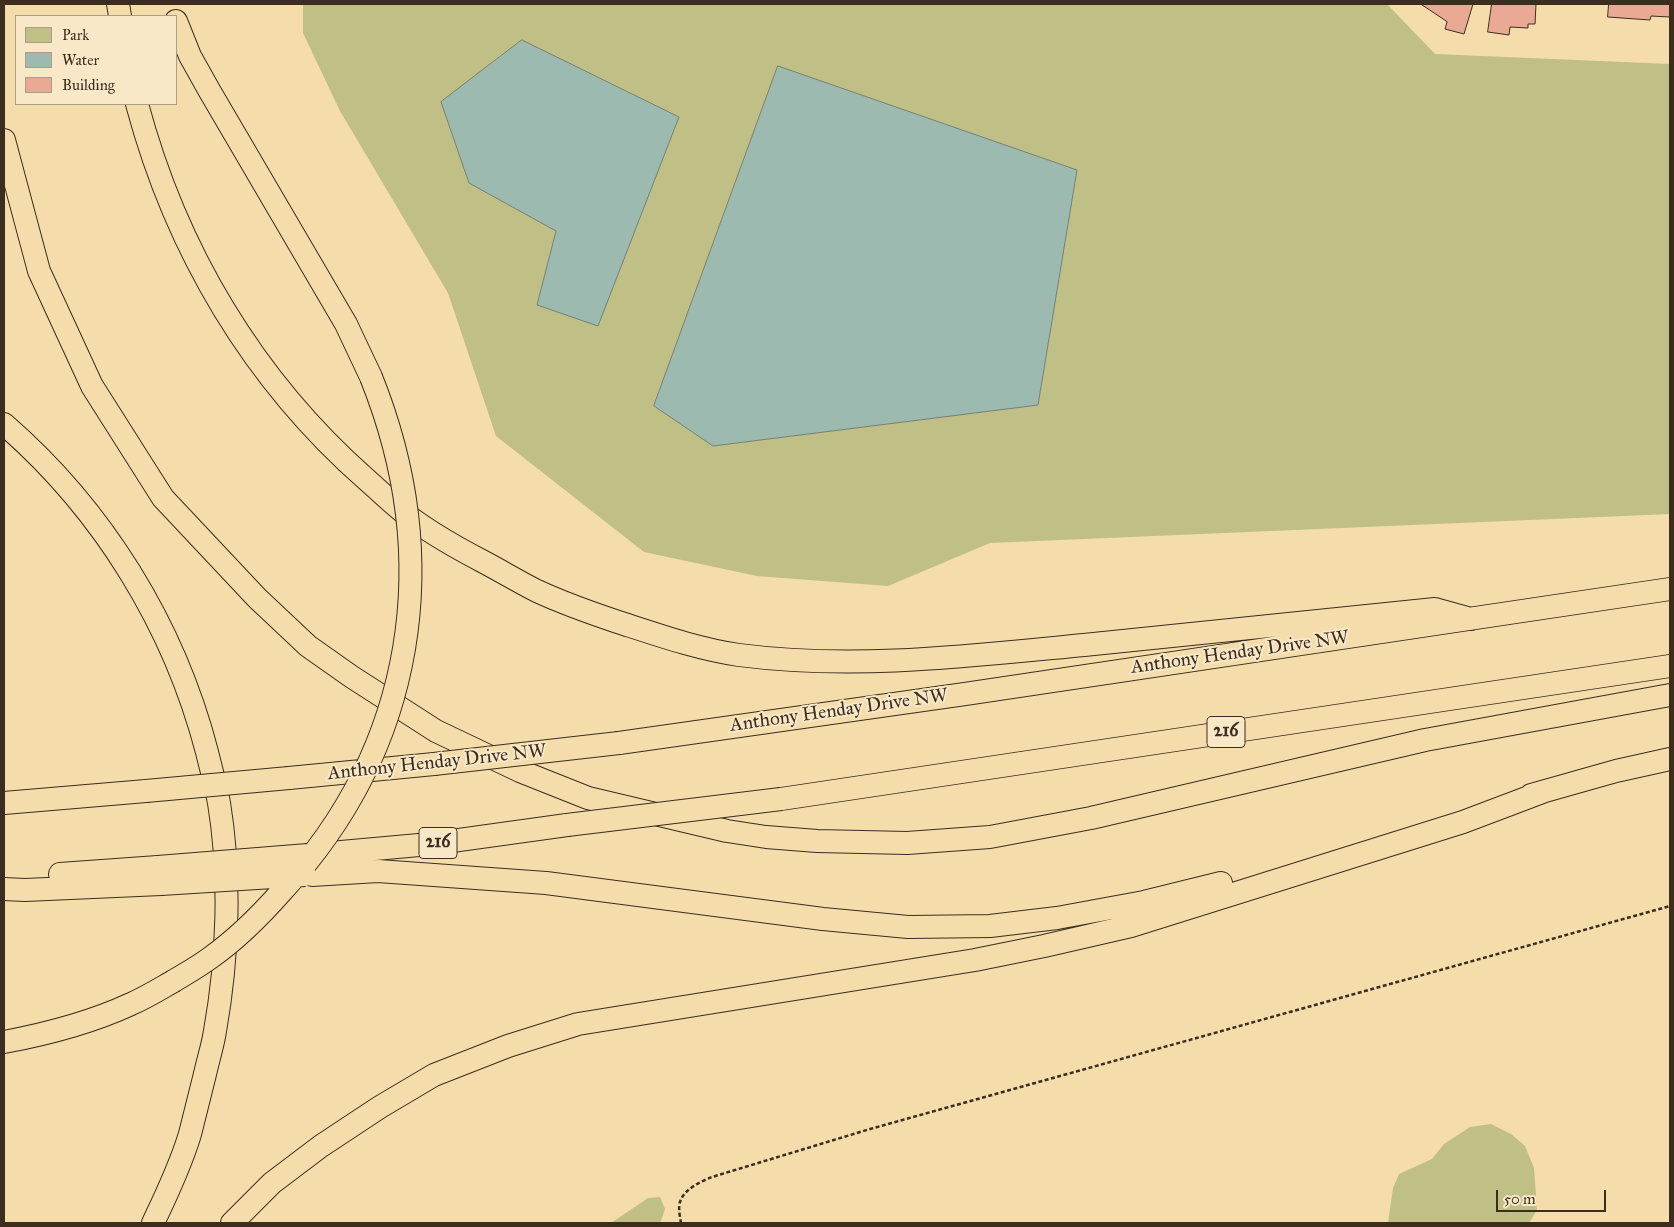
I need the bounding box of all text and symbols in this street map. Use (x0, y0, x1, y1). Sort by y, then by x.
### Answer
legend (15, 15, 178, 105)
text: Park (62, 26, 89, 44)
text: Water (62, 51, 99, 69)
text: Building (62, 76, 115, 94)
street label: Anthony Henday Drive NW (1130, 626, 1350, 680)
street label: Anthony Henday Drive NW (729, 684, 949, 738)
road number: 216 (1207, 716, 1245, 748)
street label: Anthony Henday Drive NW (327, 740, 547, 786)
road number: 216 (419, 828, 457, 858)
scale bar (1499, 1180, 1609, 1212)
text: 50 m (1504, 1190, 1536, 1208)

